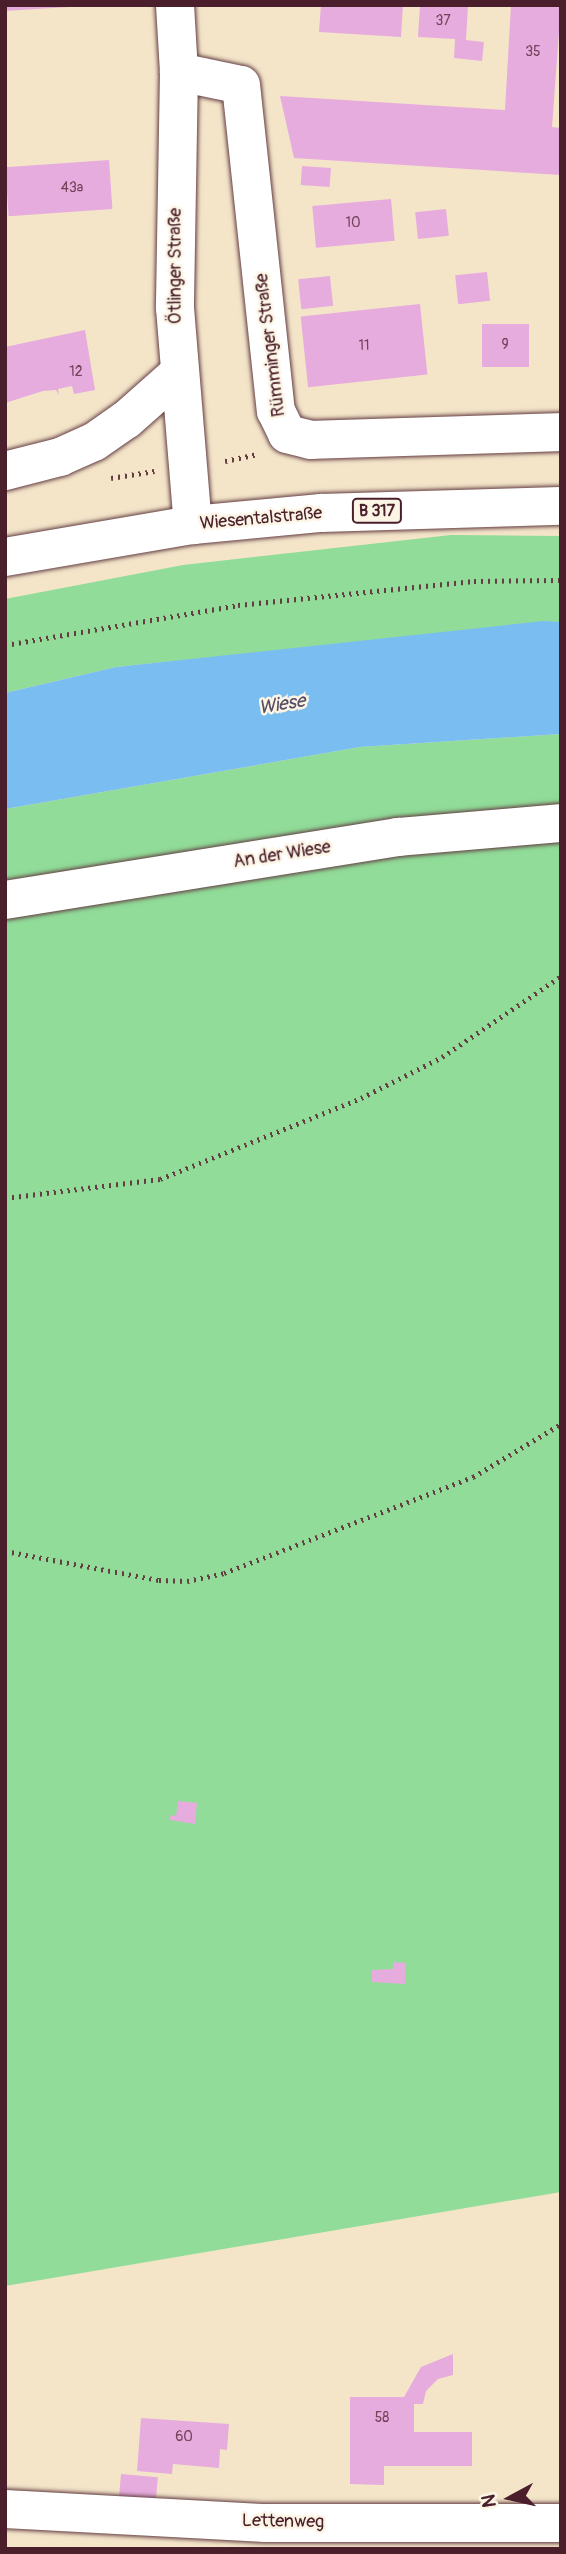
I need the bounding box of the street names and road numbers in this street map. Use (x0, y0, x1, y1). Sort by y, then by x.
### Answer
street label: Ötlinger Straße (165, 208, 187, 324)
street label: Rümminger Straße (251, 272, 291, 418)
road number: B 317 (351, 498, 403, 524)
street label: Wiesentalstraße (199, 503, 323, 535)
street label: An der Wiese (232, 837, 332, 873)
street label: Lettenweg (242, 2510, 324, 2534)

